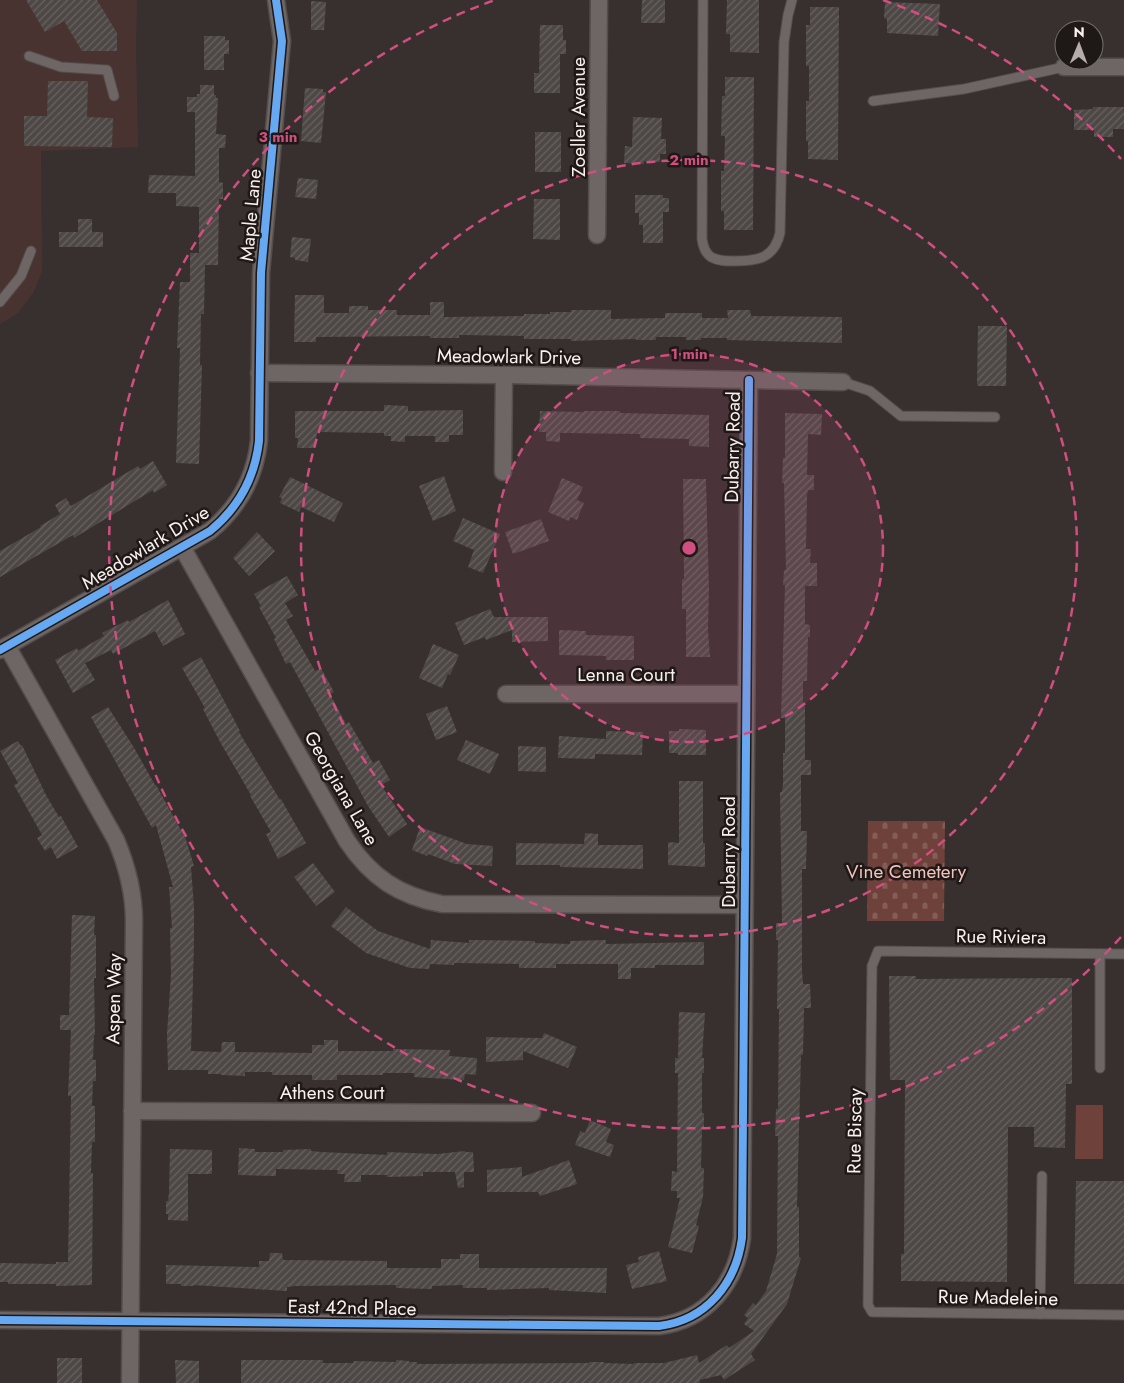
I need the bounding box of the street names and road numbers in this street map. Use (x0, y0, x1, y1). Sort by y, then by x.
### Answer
street label: Zoeller Avenue (565, 57, 592, 177)
street label: Maple Lane (233, 168, 268, 262)
street label: Meadowlark Drive (437, 342, 582, 371)
street label: Dubarry Road (718, 391, 747, 503)
street label: Meadowlark Drive (76, 499, 214, 596)
street label: Lenna Court (577, 661, 675, 688)
street label: Georgiana Lane (298, 726, 385, 851)
street label: Dubarry Road (715, 796, 742, 908)
street label: Rue Riviera (956, 922, 1046, 951)
street label: Aspen Way (99, 953, 128, 1045)
street label: Athens Court (280, 1079, 385, 1106)
street label: Rue Biscay (840, 1087, 869, 1174)
street label: Rue Madeleine (938, 1283, 1058, 1312)
street label: East 42nd Place (287, 1293, 417, 1322)

